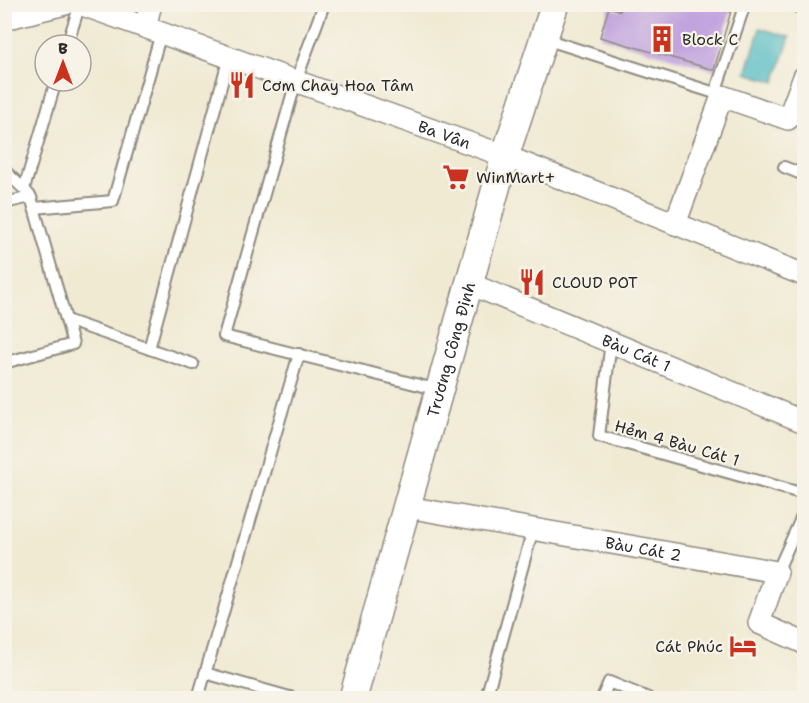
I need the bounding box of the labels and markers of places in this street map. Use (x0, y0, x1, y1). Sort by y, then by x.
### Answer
building icon: Block C (647, 24, 677, 54)
place label: Block C (682, 29, 738, 50)
restaurant icon: Cơm Chay Hoa Tâm (227, 70, 257, 100)
place label: Cơm Chay Hoa Tâm (262, 75, 414, 96)
supermarket icon: WinMart+ (441, 162, 471, 192)
place label: WinMart+ (476, 167, 556, 188)
restaurant icon: CLOUD POT (517, 267, 547, 297)
place label: CLOUD POT (552, 272, 638, 293)
hotel icon: Cát Phúc (728, 631, 758, 661)
place label: Cát Phúc (655, 636, 723, 657)

